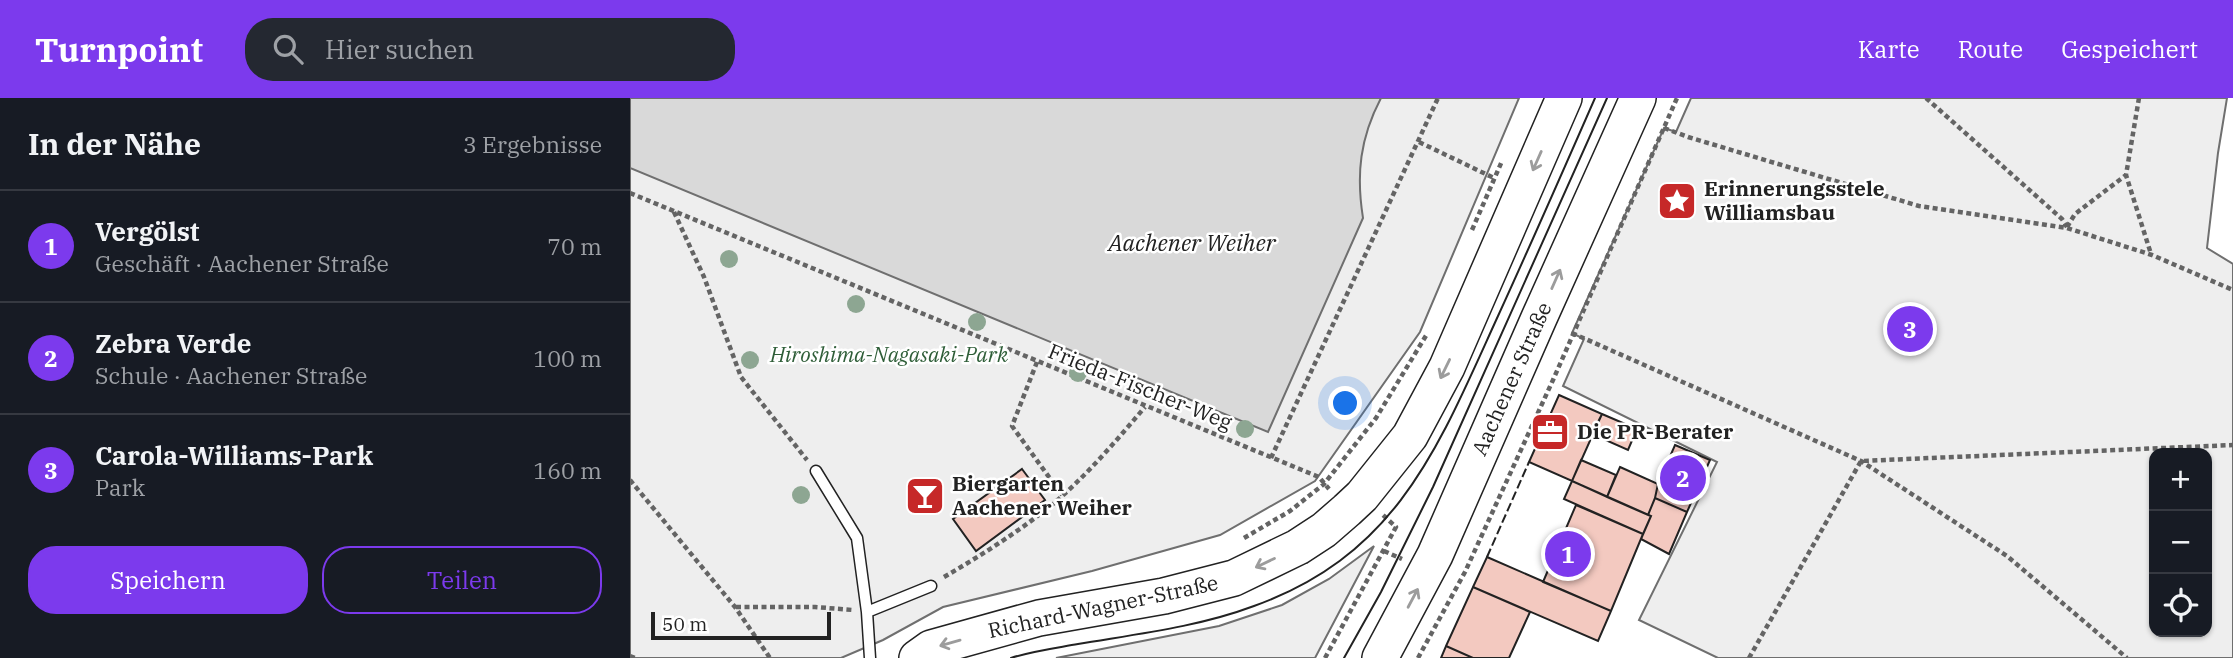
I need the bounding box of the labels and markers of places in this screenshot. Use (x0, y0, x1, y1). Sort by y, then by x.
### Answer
place label: Erinnerungsstele Williamsbau (1704, 174, 1885, 226)
place icon: Erinnerungsstele Williamsbau (1656, 180, 1698, 222)
pin: 3 (1887, 303, 1933, 355)
office icon: Die PR-Berater (1529, 411, 1571, 453)
place label: Die PR-Berater (1577, 417, 1734, 445)
pin: 2 (1660, 452, 1706, 504)
place label: Biergarten Aachener Weiher (952, 469, 1133, 521)
bar icon: Biergarten Aachener Weiher (904, 475, 946, 517)
pin: 1 (1545, 528, 1591, 580)

